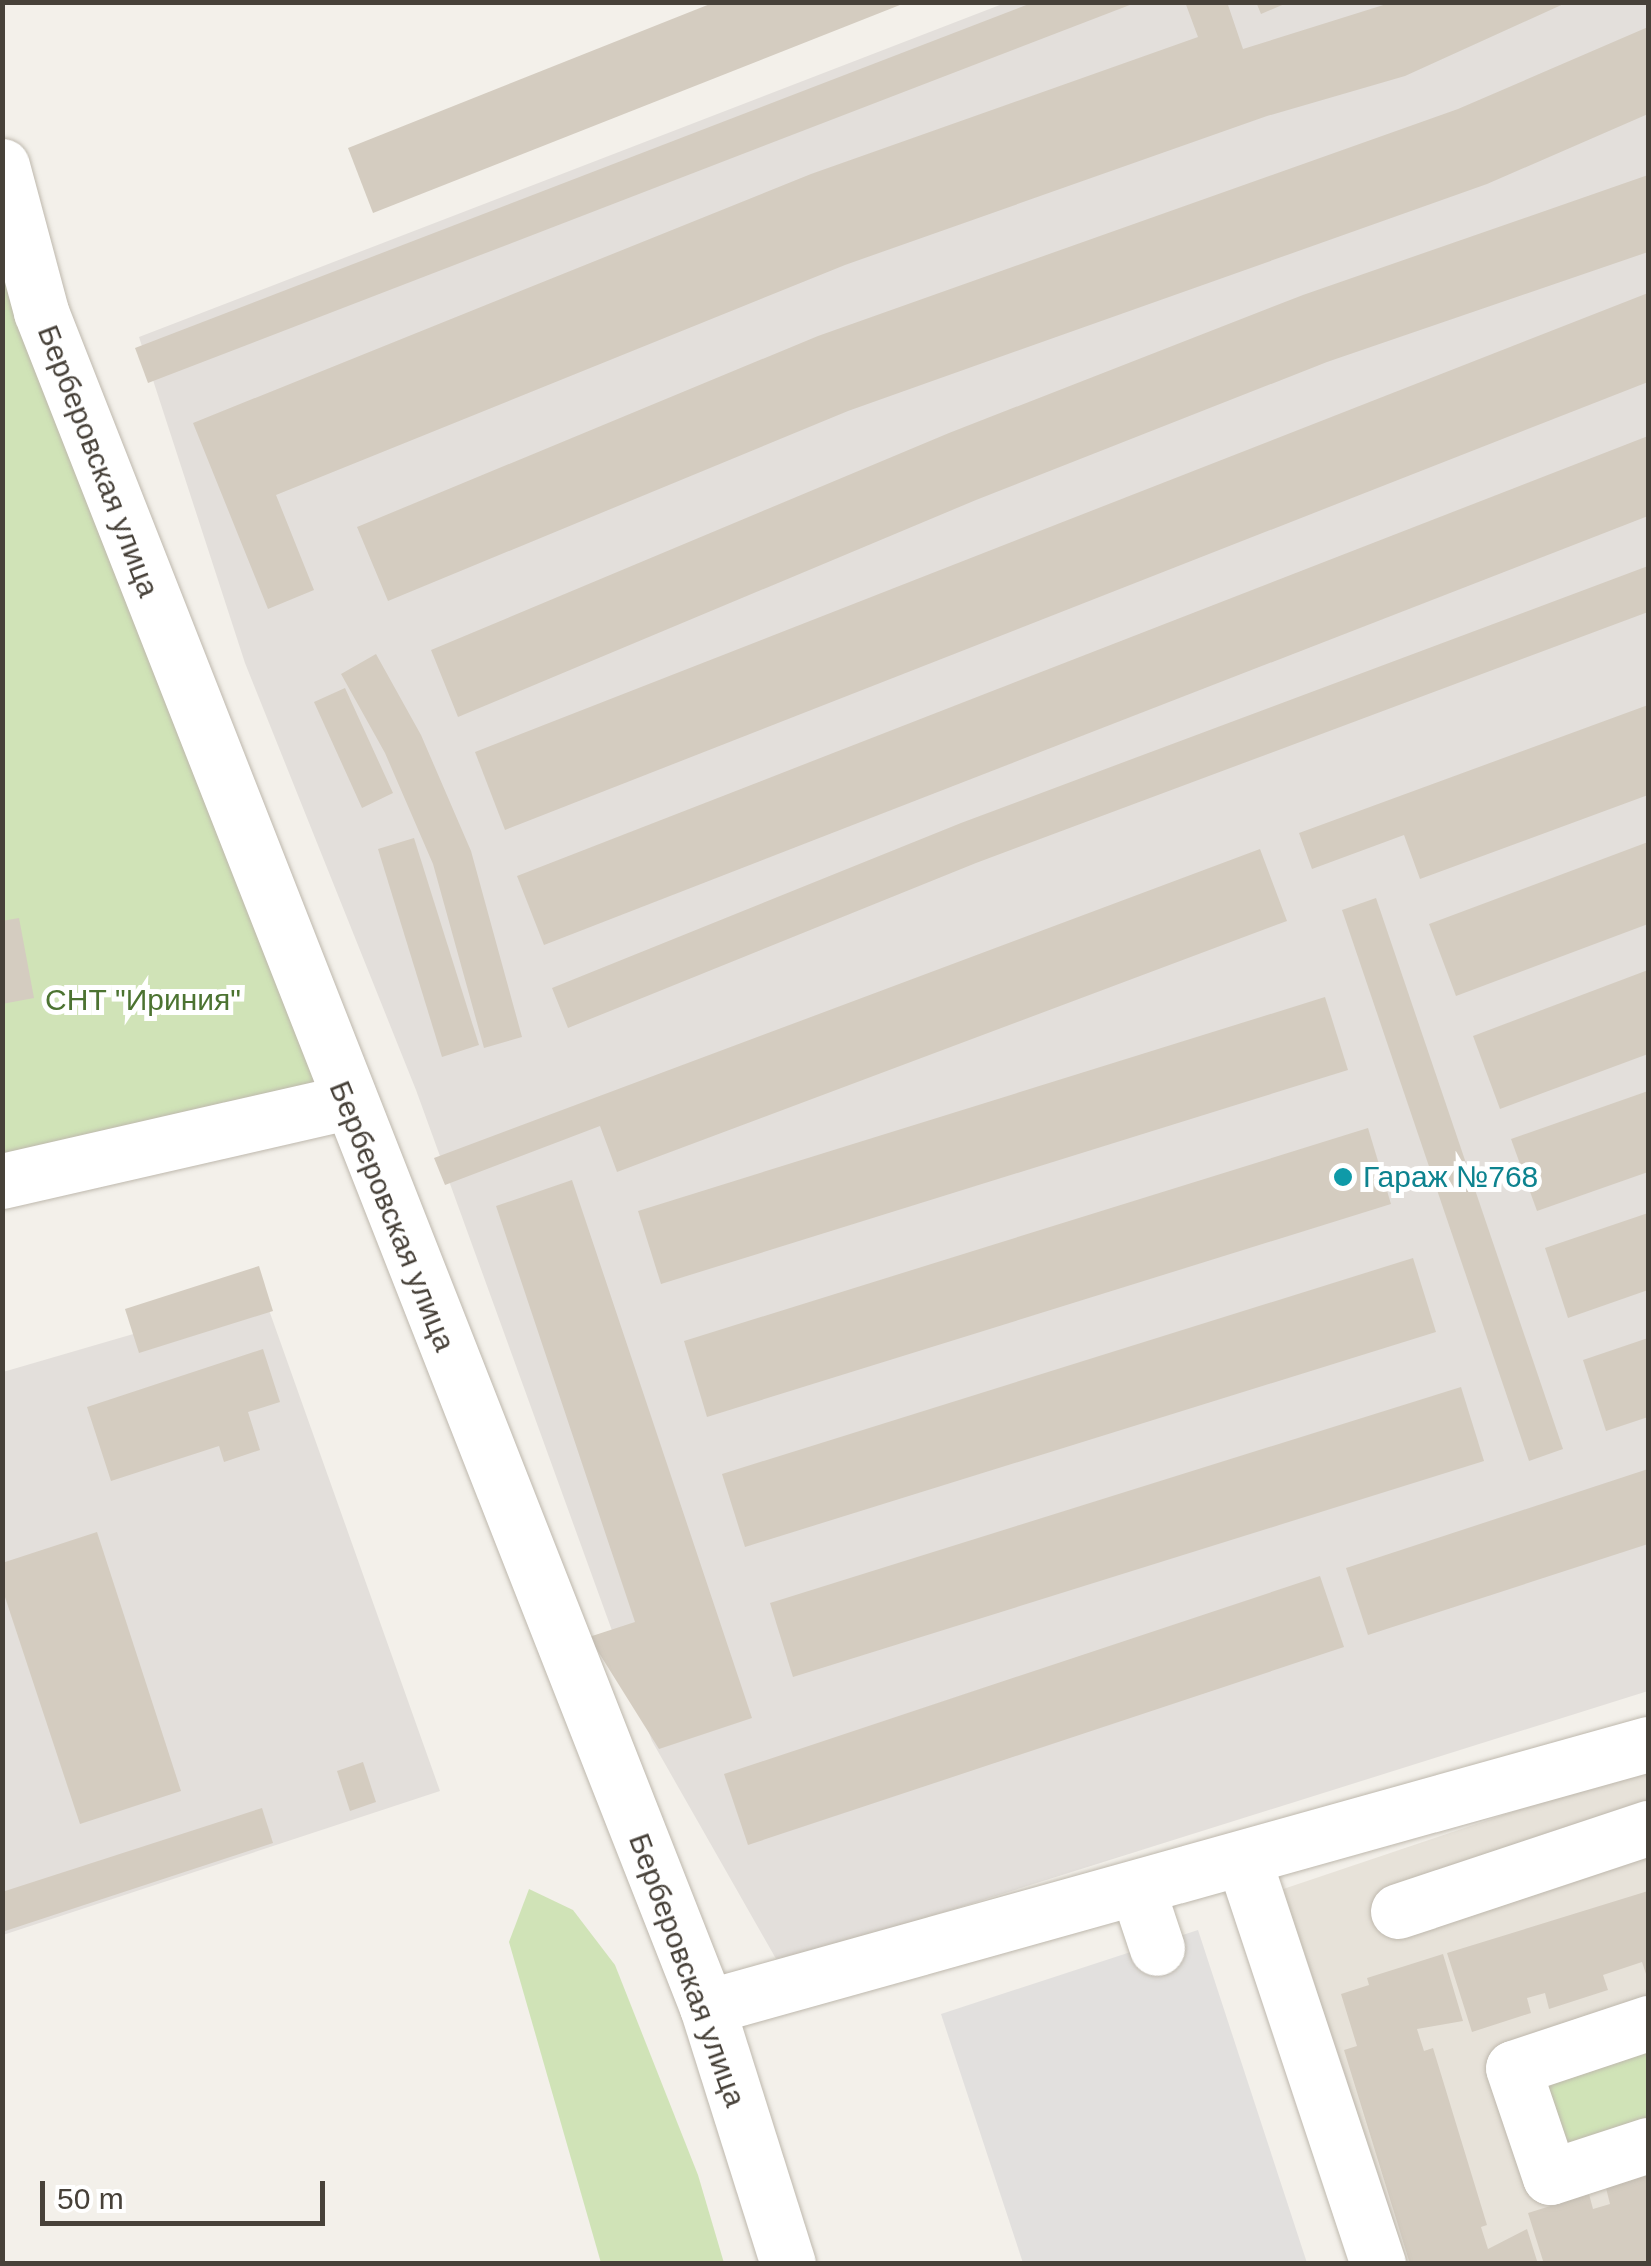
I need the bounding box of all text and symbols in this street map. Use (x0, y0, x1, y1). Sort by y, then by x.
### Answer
street label: Берберовская улица (30, 320, 166, 602)
park label: СНТ "Ириния" (45, 982, 241, 1018)
street label: Берберовская улица (321, 1076, 463, 1356)
place label: Гараж №768 (1363, 1159, 1538, 1195)
marker: Гараж №768 (1332, 1166, 1354, 1188)
street label: Берберовская улица (621, 1828, 753, 2112)
scale bar (45, 2161, 330, 2223)
text: 50 m (57, 2182, 124, 2215)

